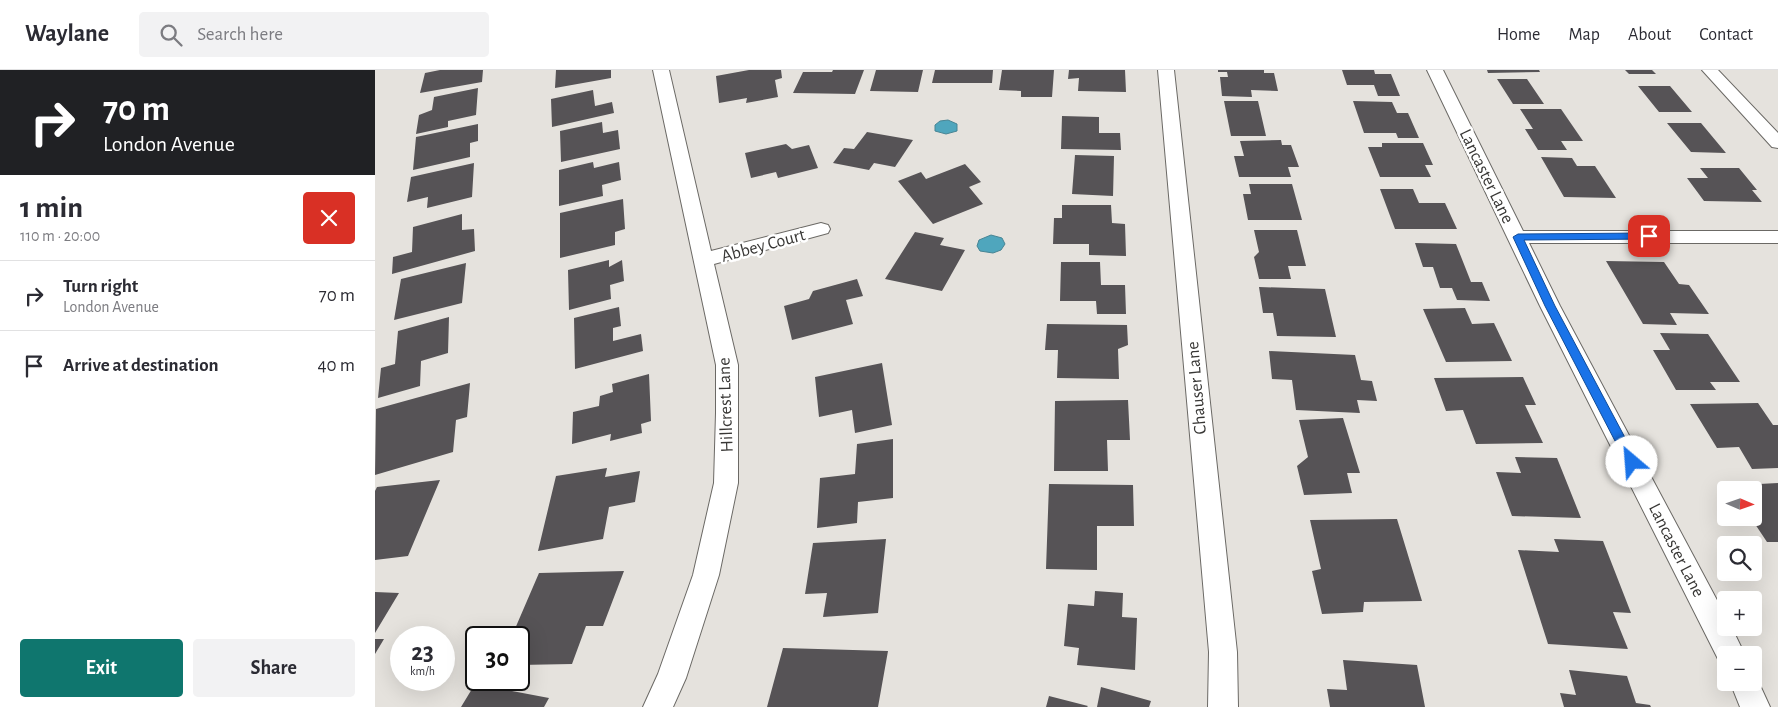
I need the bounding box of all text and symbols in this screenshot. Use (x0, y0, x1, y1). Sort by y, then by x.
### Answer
search box (139, 12, 489, 57)
icon: search (157, 21, 185, 49)
text: Waylane (25, 22, 109, 46)
text: Search here (197, 25, 283, 44)
text: Home (1497, 26, 1540, 44)
text: Map (1568, 26, 1600, 44)
text: About (1628, 26, 1671, 44)
text: Contact (1699, 26, 1753, 44)
icon: right (20, 90, 85, 155)
text: 70 m (103, 92, 170, 127)
street label: Lancaster Lane (1456, 126, 1517, 226)
text: London Avenue (103, 133, 235, 155)
button: close (303, 192, 355, 244)
text: 1 min (20, 193, 83, 223)
pin (1628, 215, 1670, 257)
icon: arrive (1635, 222, 1663, 250)
street label: Abbey Court (719, 226, 807, 266)
text: 110 m · 20:00 (20, 228, 100, 244)
text: Turn right (63, 277, 138, 296)
icon: right (20, 282, 48, 310)
text: 70 m (319, 286, 355, 305)
text: London Avenue (63, 299, 159, 315)
street label: Chauser Lane (1184, 341, 1210, 435)
icon: arrive (20, 352, 48, 380)
text: Arrive at destination (63, 356, 219, 375)
text: 40 m (317, 356, 355, 375)
street label: Hillcrest Lane (715, 357, 737, 453)
position arrow (1605, 435, 1657, 487)
north arrow (1717, 481, 1763, 526)
map controls (1717, 481, 1762, 691)
street label: Lancaster Lane (1645, 501, 1707, 600)
button: search (1717, 536, 1762, 581)
button: + (1717, 591, 1762, 636)
speed limit sign: 30 (465, 626, 530, 691)
button: Exit (20, 639, 183, 697)
button: Share (193, 639, 355, 697)
text: 23 (411, 640, 434, 665)
button: − (1717, 646, 1762, 691)
text: km/h (410, 665, 435, 677)

